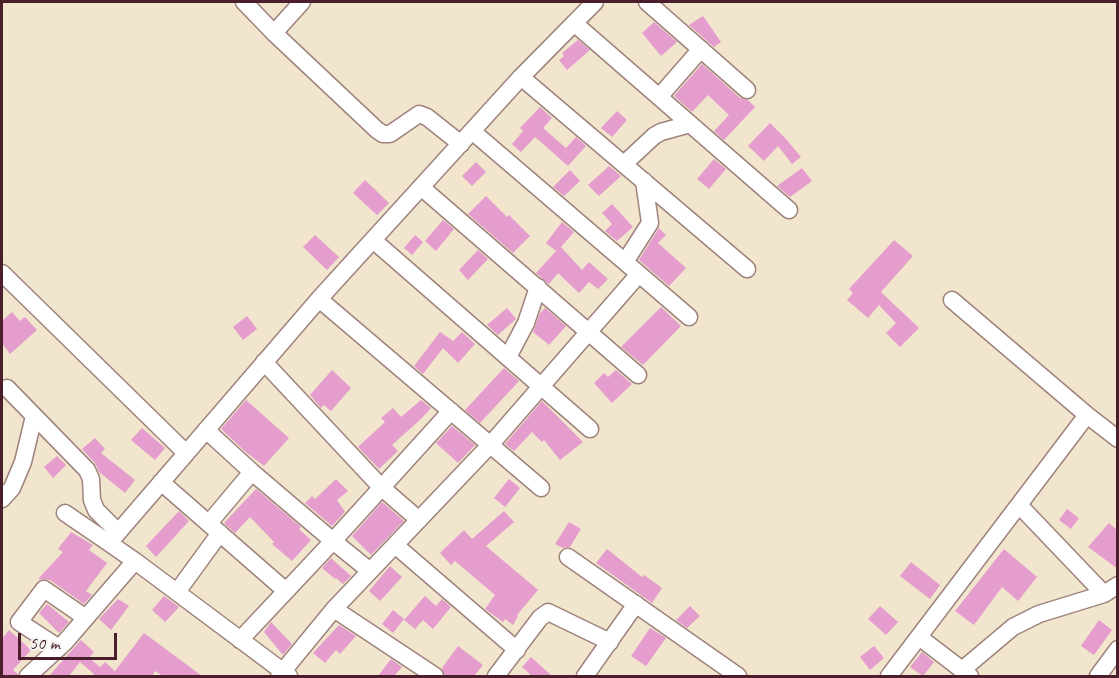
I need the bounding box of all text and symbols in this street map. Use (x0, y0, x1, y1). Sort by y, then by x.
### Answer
scale bar (21, 621, 120, 659)
text: 50 m (29, 632, 60, 654)

